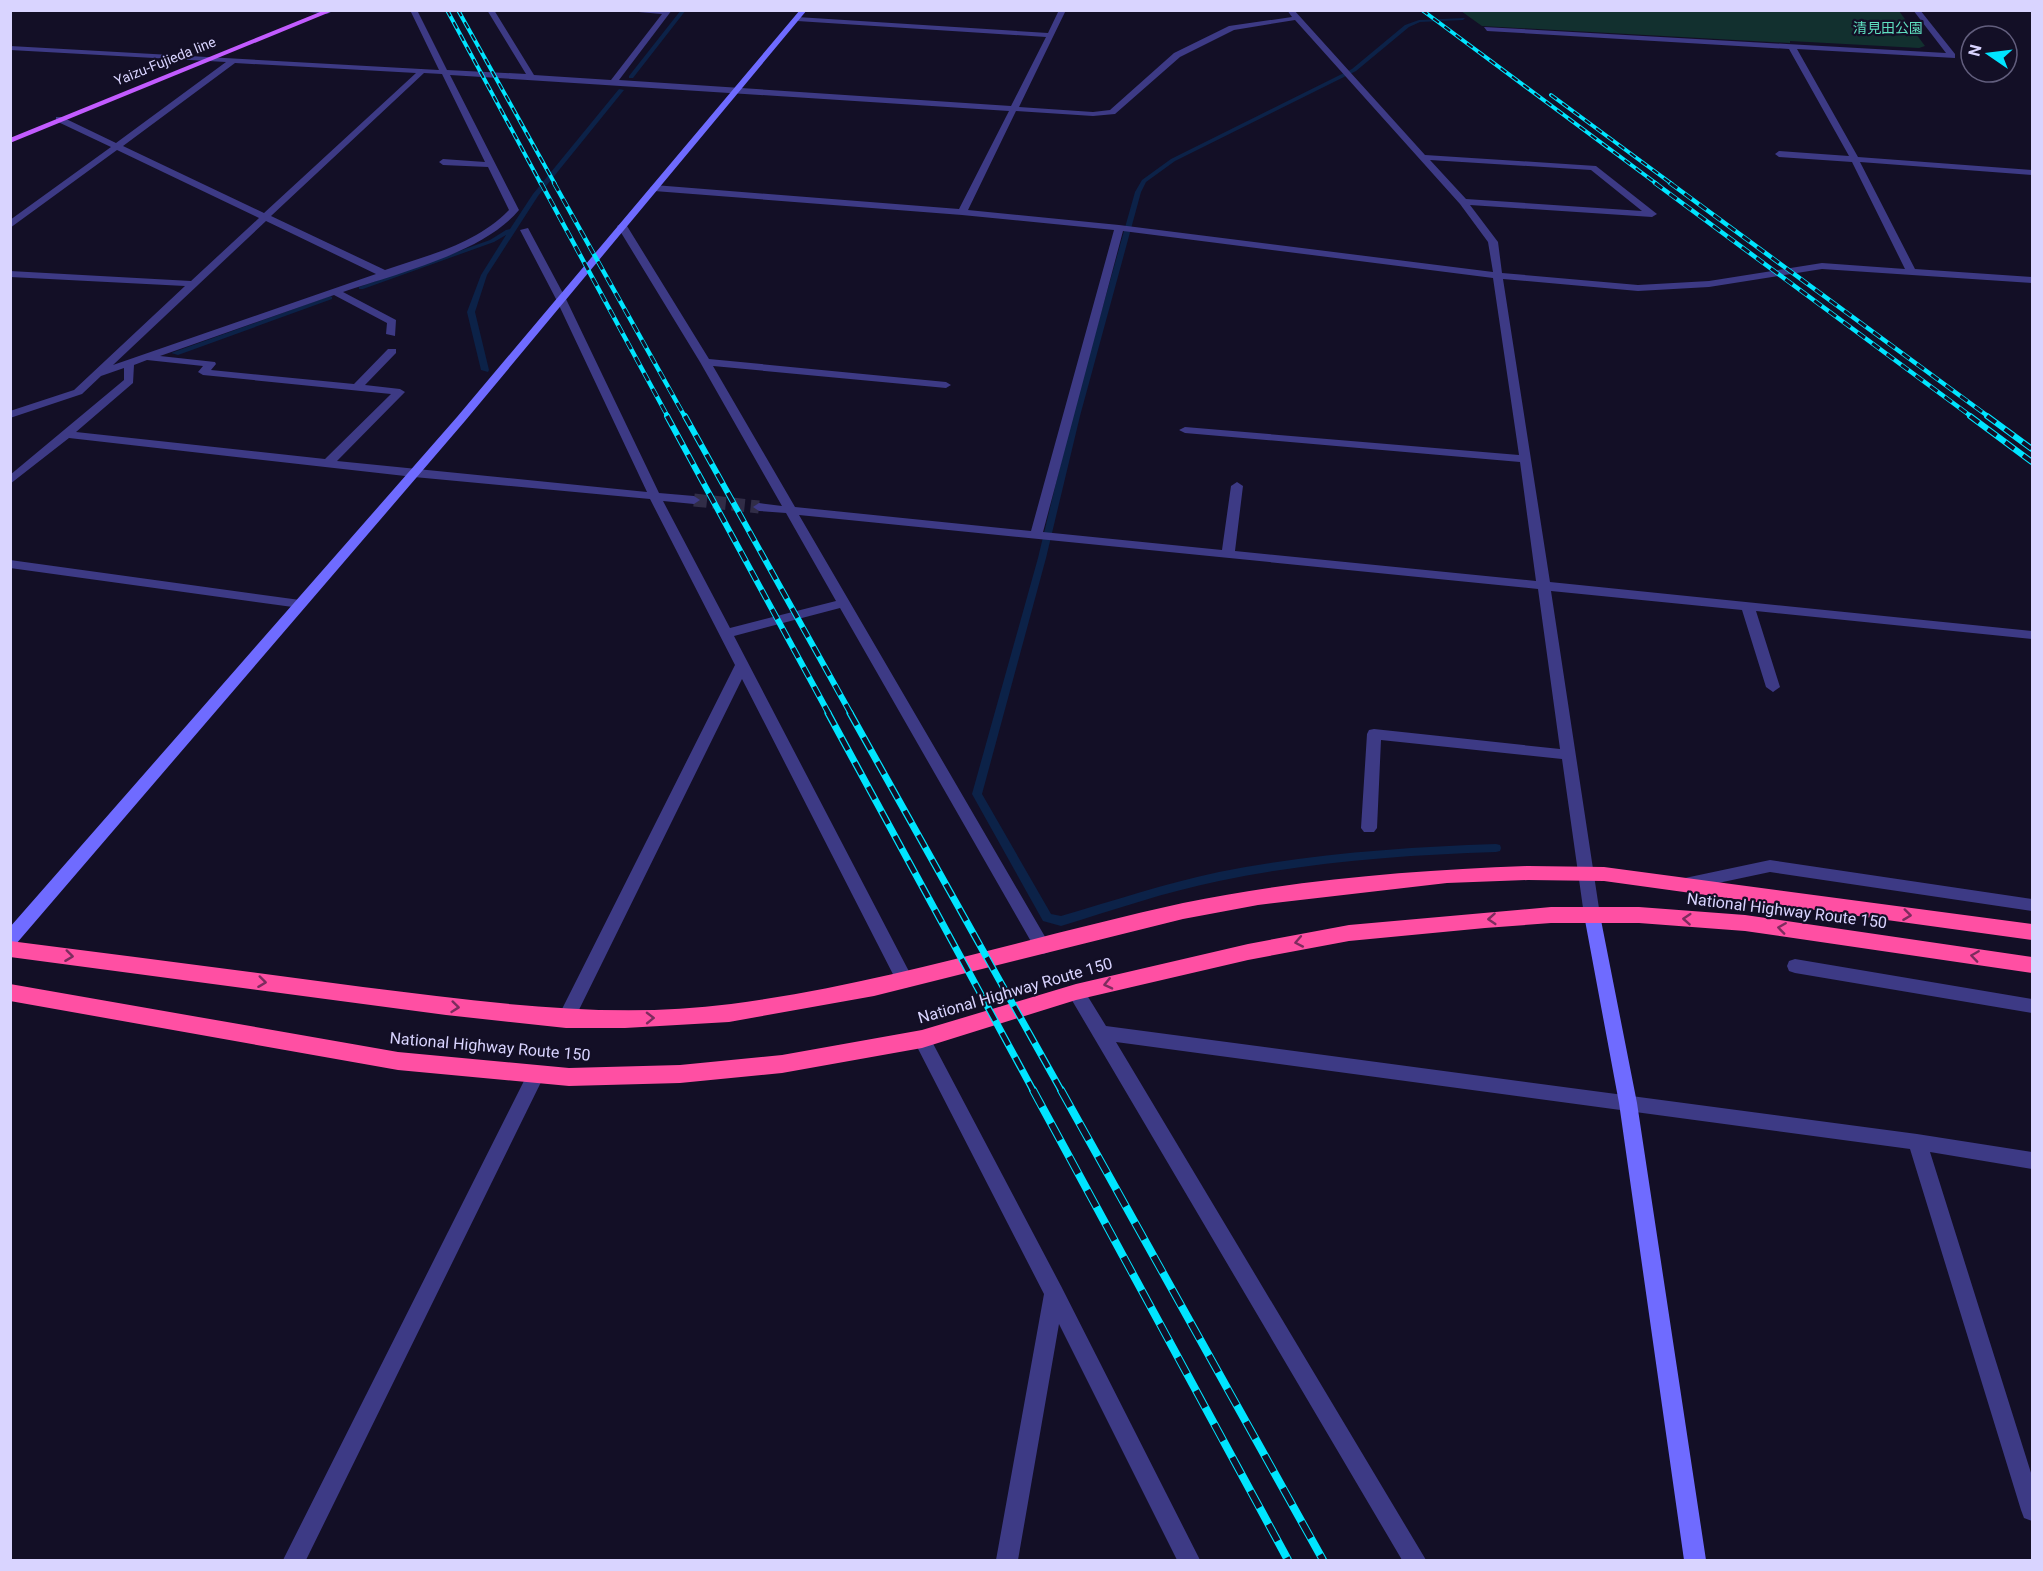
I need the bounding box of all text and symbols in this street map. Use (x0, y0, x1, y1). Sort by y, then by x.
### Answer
park label: 清見田公園 (1853, 20, 1923, 36)
north arrow (1959, 24, 2019, 84)
street label: Yaizu-Fujieda line (112, 33, 218, 89)
text: N (1964, 43, 1986, 58)
street label: National Highway Route 150 (1686, 889, 1888, 932)
one-way arrow (1902, 909, 1911, 921)
one-way arrow (1487, 912, 1497, 925)
one-way arrow (1682, 913, 1691, 926)
one-way arrow (1777, 923, 1786, 935)
one-way arrow (1294, 936, 1303, 948)
one-way arrow (64, 949, 73, 962)
one-way arrow (1970, 951, 1979, 963)
street label: National Highway Route 150 (916, 954, 1115, 1027)
one-way arrow (257, 976, 266, 988)
one-way arrow (1103, 977, 1113, 990)
one-way arrow (451, 1000, 460, 1013)
one-way arrow (645, 1012, 654, 1024)
street label: National Highway Route 150 (389, 1028, 591, 1065)

